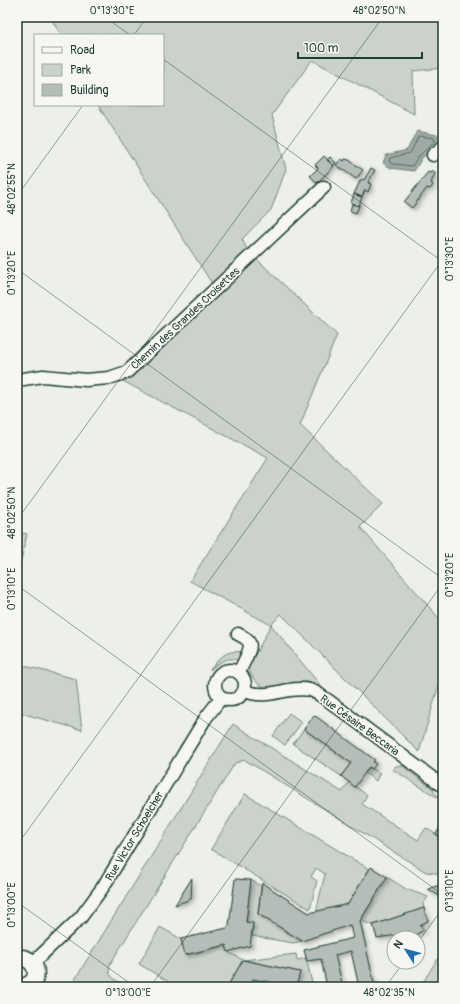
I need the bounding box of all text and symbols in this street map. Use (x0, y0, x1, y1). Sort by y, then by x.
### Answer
text: 0°13'30"E (90, 5, 134, 17)
text: 48°02'50"N (353, 5, 406, 17)
legend (34, 34, 164, 106)
scale bar (298, 34, 422, 60)
text: 100 m (304, 41, 339, 56)
text: Road (70, 43, 95, 58)
text: Park (70, 63, 91, 78)
text: Building (70, 83, 109, 98)
text: 48°02'55"N (6, 163, 18, 215)
text: 0°13'30"E (444, 237, 456, 281)
text: 0°13'20"E (6, 251, 18, 295)
street label: Chemin des Grandes Croisettes (128, 264, 243, 372)
text: 48°02'50"N (6, 486, 18, 539)
text: 0°13'20"E (444, 553, 456, 597)
text: 0°13'10"E (6, 568, 18, 610)
street label: Rue Césaire Beccaria (318, 692, 402, 759)
street label: Rue Victor Schoelcher (103, 789, 166, 883)
text: 0°13'10"E (444, 870, 456, 912)
text: 0°13'00"E (6, 882, 18, 928)
north arrow (386, 930, 426, 970)
text: N (391, 937, 406, 951)
text: 0°13'00"E (105, 987, 151, 999)
text: 48°02'35"N (363, 987, 415, 999)

